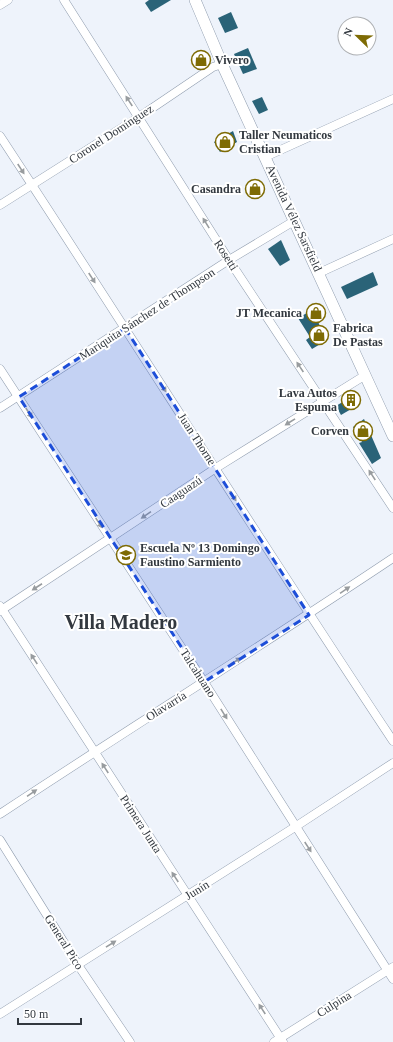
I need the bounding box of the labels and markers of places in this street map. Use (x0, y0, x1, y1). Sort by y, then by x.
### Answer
shop icon: Vivero (190, 49, 212, 71)
place label: Vivero (215, 53, 249, 67)
place label: Taller Neumaticos Cristian (239, 128, 332, 156)
shop icon: Taller Neumaticos Cristian (214, 131, 236, 153)
shop icon: Casandra (244, 178, 266, 200)
place label: Casandra (191, 182, 241, 196)
shop icon: JT Mecanica (305, 302, 327, 324)
place label: JT Mecanica (236, 306, 302, 320)
place label: Fabrica De Pastas (333, 321, 383, 349)
shop icon: Fabrica De Pastas (308, 324, 330, 346)
place label: Lava Autos Espuma (279, 386, 337, 414)
building icon: Lava Autos Espuma (340, 389, 362, 411)
shop icon: Corven (352, 420, 374, 442)
place label: Corven (311, 424, 349, 438)
place label: Escuela Nº 13 Domingo Faustino Sarmiento (140, 541, 260, 569)
school or university icon: Escuela Nº 13 Domingo Faustino Sarmiento (115, 544, 137, 566)

